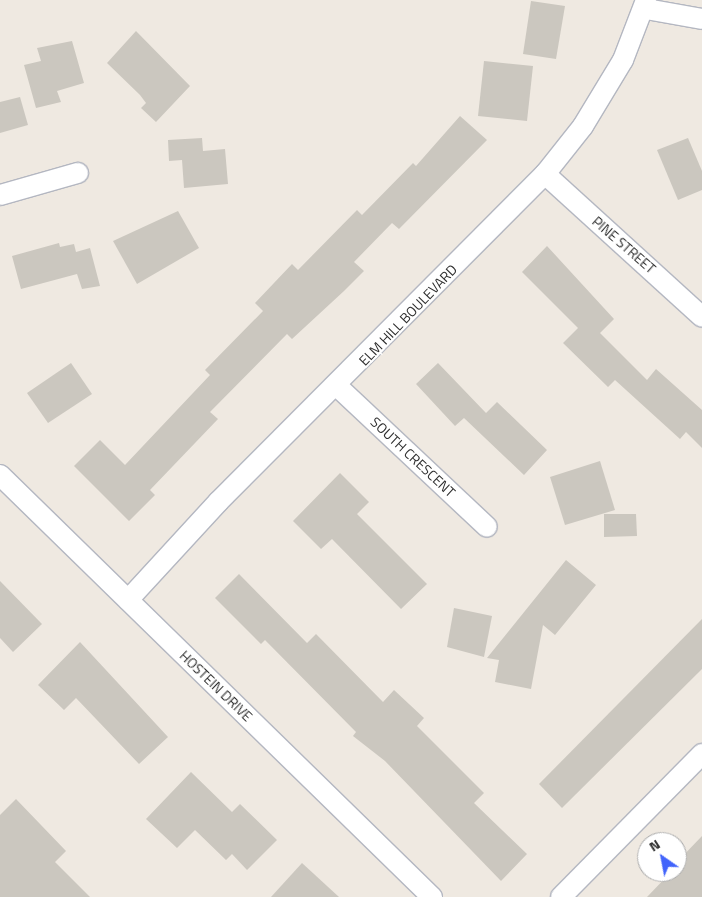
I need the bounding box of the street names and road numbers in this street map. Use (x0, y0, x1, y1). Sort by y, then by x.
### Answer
street label: PINE STREET (589, 213, 659, 277)
street label: ELM HILL BOULEVARD (356, 261, 460, 369)
street label: SOUTH CRESCENT (367, 414, 459, 500)
street label: HOSTEIN DRIVE (176, 647, 256, 725)

